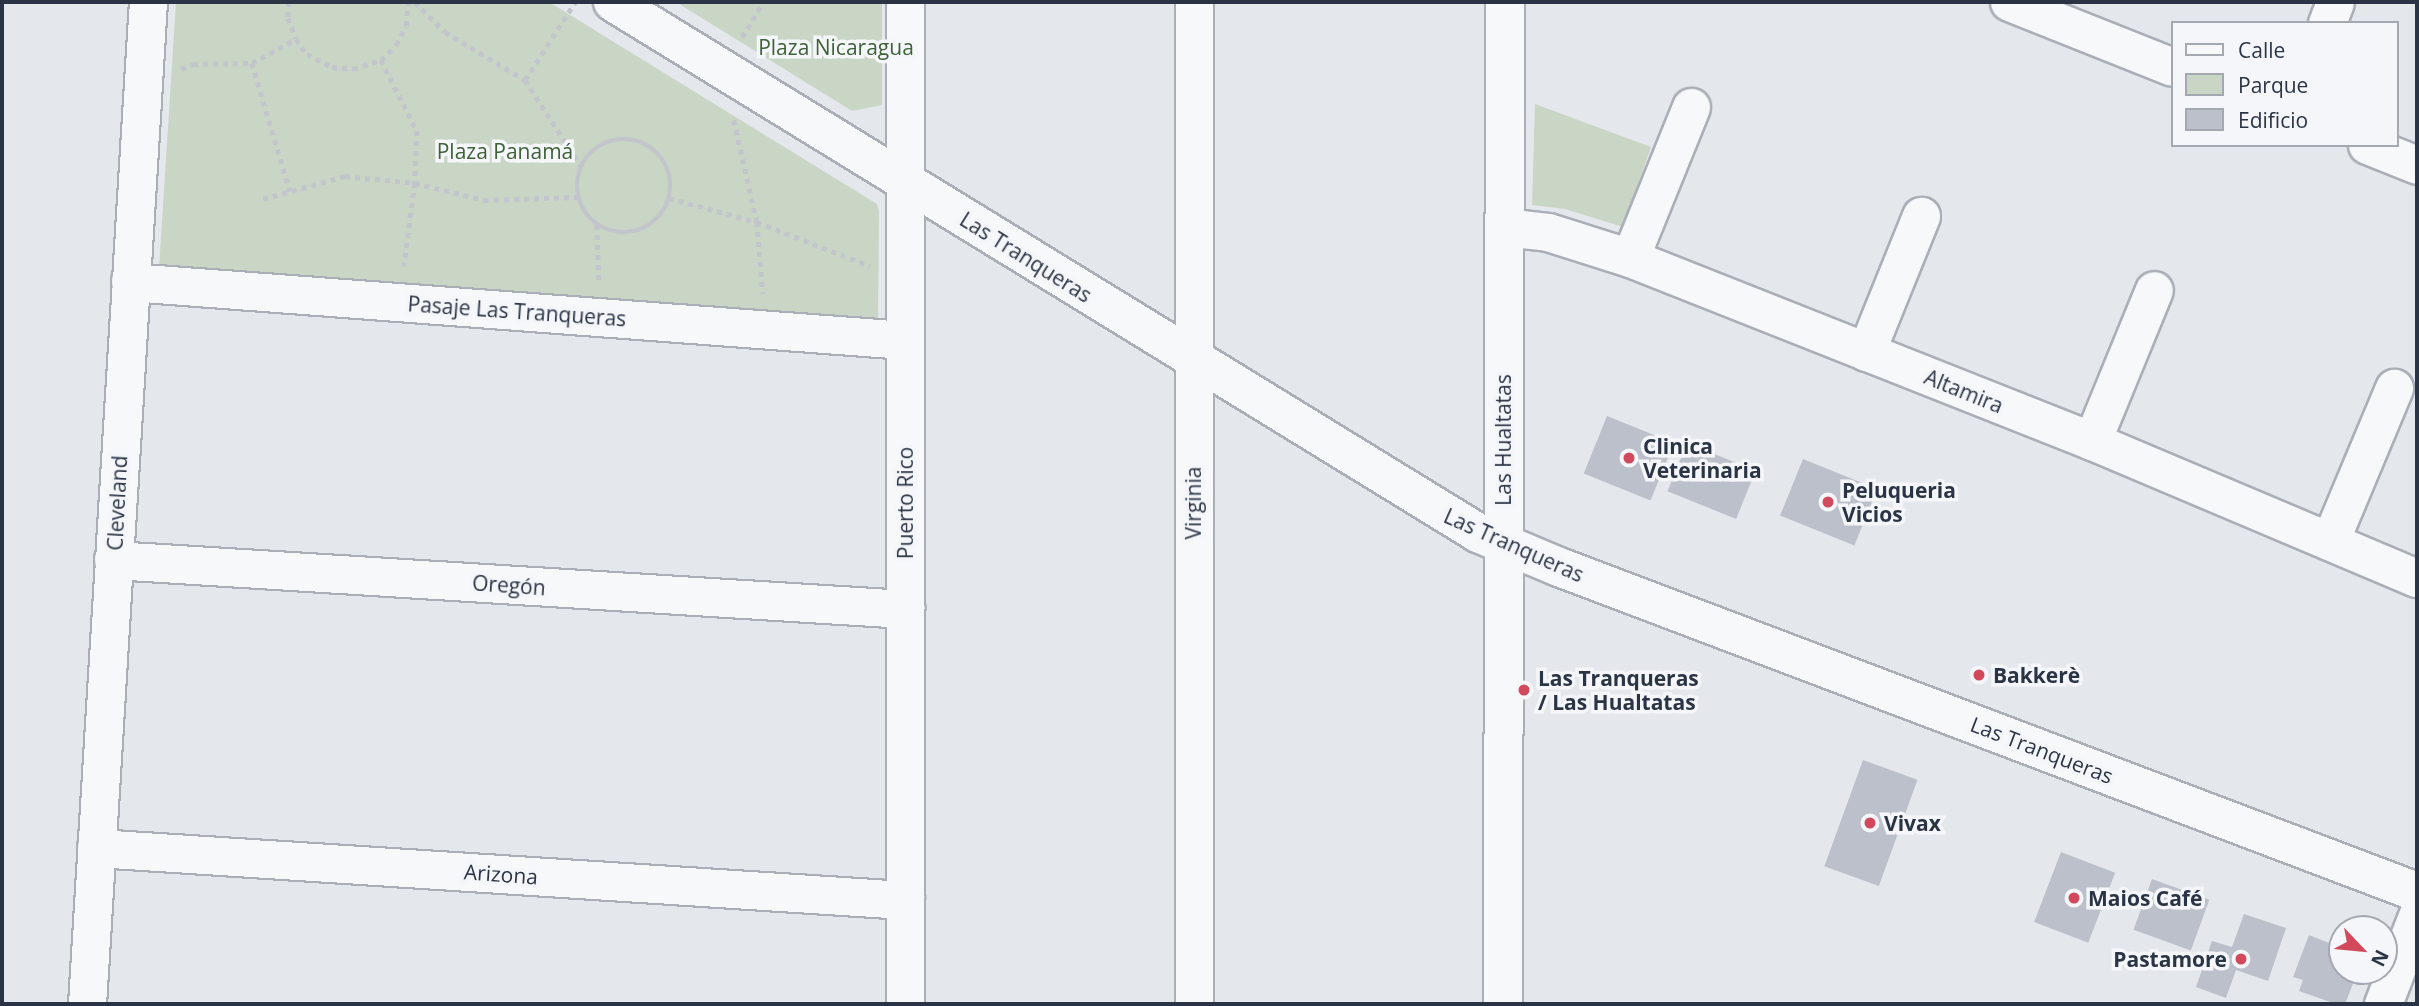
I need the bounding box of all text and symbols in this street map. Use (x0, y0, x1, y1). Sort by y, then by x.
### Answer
legend (2170, 21, 2398, 147)
park label: Plaza Nicaragua (758, 34, 914, 60)
text: Calle (2238, 36, 2285, 64)
text: Parque (2238, 71, 2308, 99)
text: Edificio (2238, 106, 2308, 134)
park label: Plaza Panamá (437, 138, 573, 164)
street label: Las Tranqueras (955, 206, 1097, 308)
street label: Pasaje Las Tranqueras (407, 291, 627, 331)
street label: Altamira (1921, 364, 2007, 418)
street label: Las Hualtatas (1490, 374, 1516, 506)
place label: Clinica Veterinaria (1643, 433, 1762, 483)
street label: Puerto Rico (892, 447, 918, 559)
marker: Clinica Veterinaria (1621, 450, 1637, 466)
street label: Cleveland (102, 455, 132, 551)
street label: Virginia (1180, 467, 1206, 539)
place label: Peluqueria Vicios (1842, 477, 1956, 527)
marker: Peluqueria Vicios (1820, 494, 1836, 510)
street label: Las Tranqueras (1440, 503, 1588, 587)
street label: Oregón (471, 570, 547, 600)
place label: Bakkerè (1993, 662, 2080, 688)
place label: Las Tranqueras / Las Hualtatas (1538, 665, 1699, 715)
marker: Bakkerè (1971, 667, 1987, 683)
marker: Las Tranqueras / Las Hualtatas (1516, 682, 1532, 698)
street label: Las Tranqueras (1967, 711, 2117, 789)
place label: Vivax (1884, 810, 1941, 836)
marker: Vivax (1862, 815, 1878, 831)
street label: Arizona (463, 859, 539, 889)
place label: Maios Café (2088, 885, 2202, 911)
marker: Maios Café (2066, 890, 2082, 906)
north arrow (2328, 915, 2398, 985)
place label: Pastamore (2113, 946, 2227, 972)
text: N (2365, 946, 2395, 971)
marker: Pastamore (2233, 951, 2249, 967)

